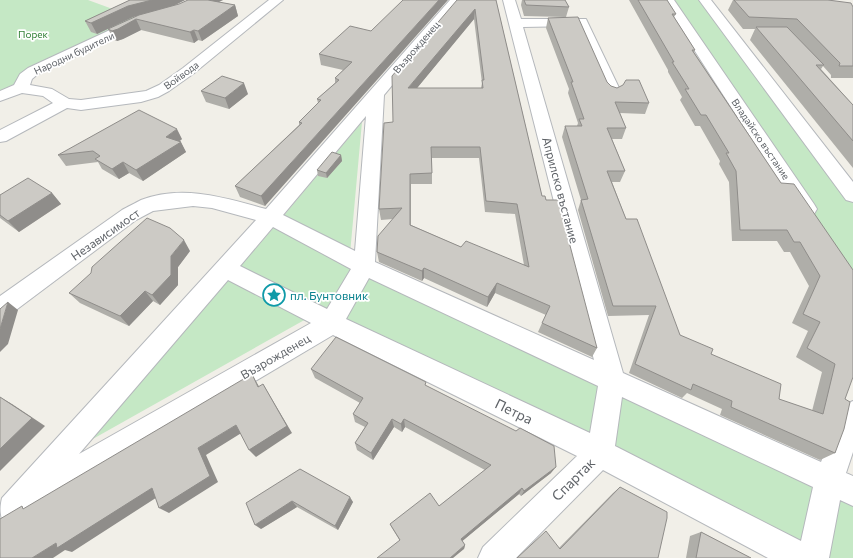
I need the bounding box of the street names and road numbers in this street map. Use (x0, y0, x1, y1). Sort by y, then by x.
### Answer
street label: Възрожденец (390, 18, 442, 75)
street label: Народни будители (32, 29, 116, 77)
street label: Войвода (161, 58, 201, 92)
street label: Владайско въстание (729, 96, 793, 182)
street label: Априлско въстание (540, 135, 582, 245)
street label: Независимост (68, 205, 142, 263)
street label: Възрожденец (238, 330, 312, 382)
street label: Петра (492, 395, 536, 427)
street label: Спартак (548, 453, 599, 504)

